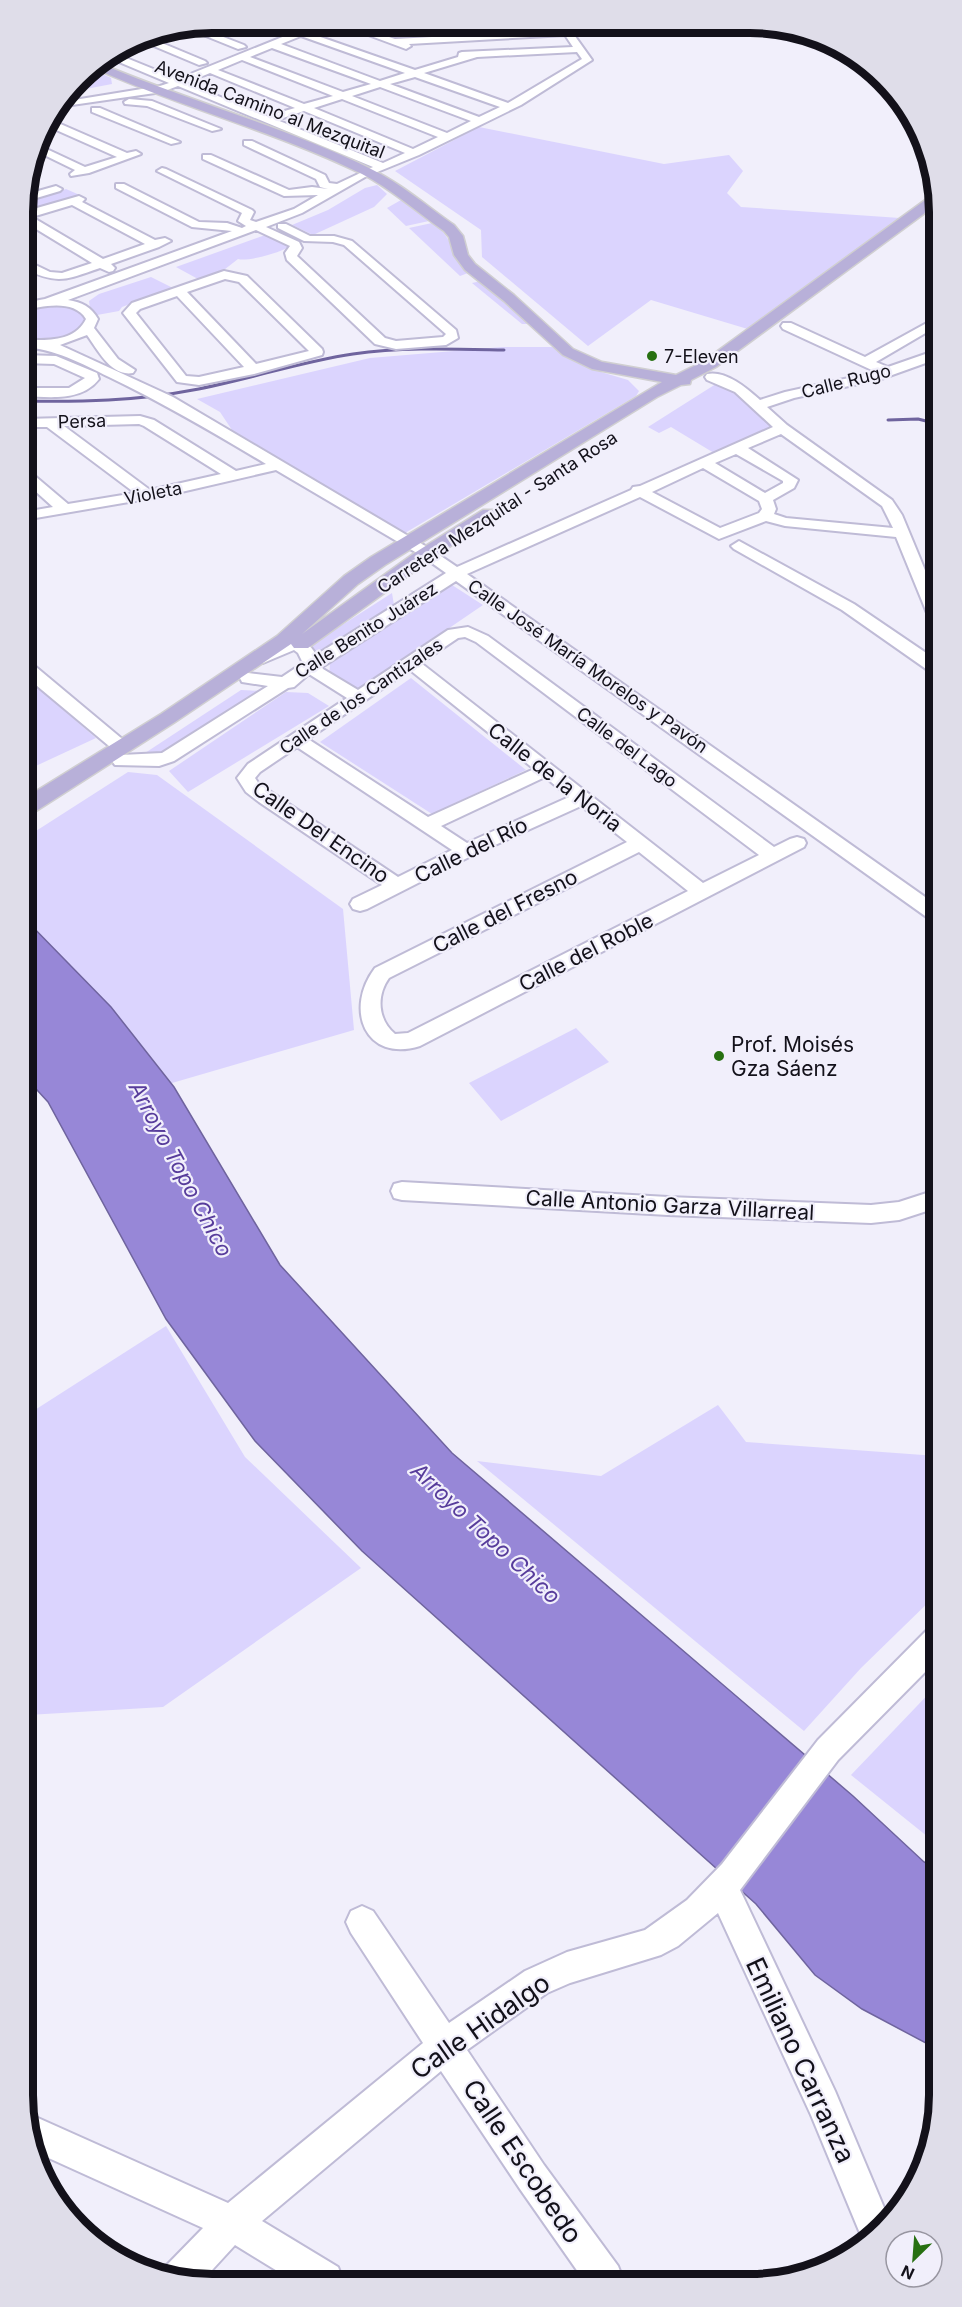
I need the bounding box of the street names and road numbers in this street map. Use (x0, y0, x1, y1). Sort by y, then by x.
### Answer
street label: Avenida Camino al Mezquital (152, 55, 388, 163)
street label: Calle Rugo (799, 360, 893, 402)
street label: Persa (58, 410, 106, 432)
street label: Carretera Mezquital - Santa Rosa (373, 426, 621, 598)
street label: Violeta (122, 477, 184, 509)
street label: Calle José María Morelos y Pavón (464, 575, 712, 757)
street label: Calle Benito Juárez (291, 578, 441, 682)
street label: Calle de los Cantizales (275, 634, 447, 758)
street label: Calle del Lago (573, 702, 681, 792)
street label: Calle de la Noria (483, 717, 627, 837)
street label: Calle Del Encino (248, 776, 394, 888)
street label: Calle del Río (410, 812, 532, 888)
street label: Calle del Fresno (428, 864, 582, 958)
street label: Calle del Roble (515, 907, 657, 997)
street label: Calle Antonio Garza Villarreal (525, 1185, 815, 1225)
street label: Emiliano Carranza (740, 1953, 862, 2167)
street label: Calle Hidalgo (404, 1967, 556, 2085)
street label: Calle Escobedo (457, 2073, 589, 2249)

